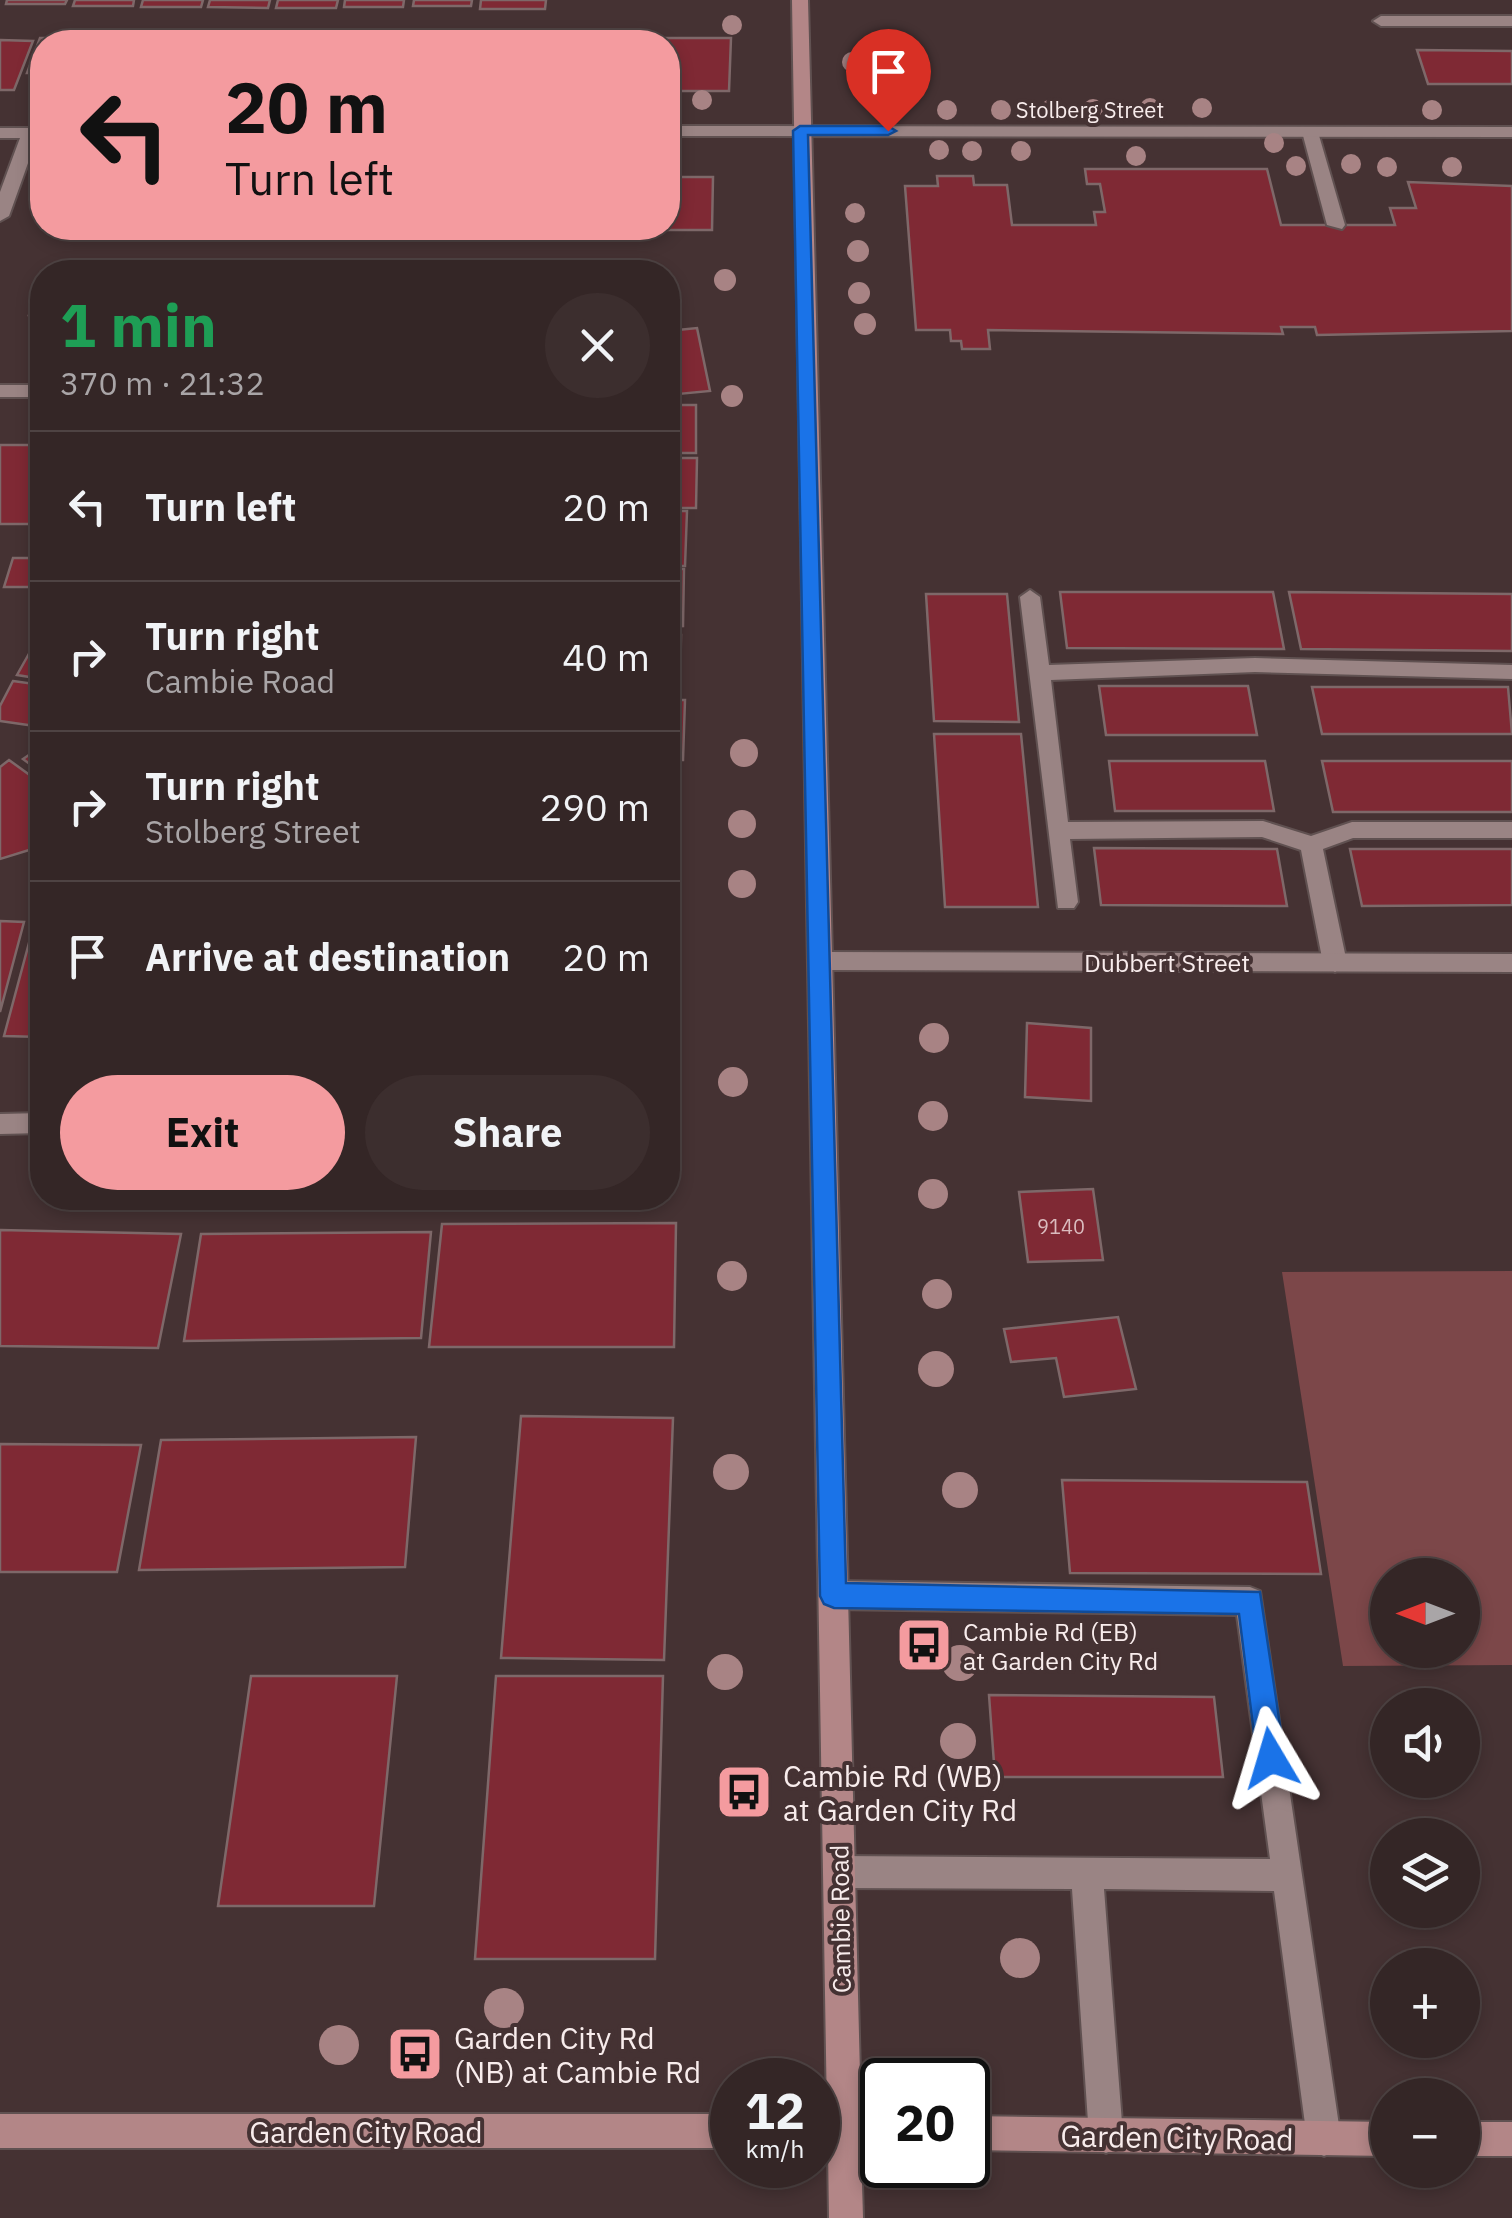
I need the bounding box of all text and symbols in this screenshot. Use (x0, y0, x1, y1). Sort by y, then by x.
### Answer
pin (846, 29, 931, 132)
icon: arrive (861, 44, 916, 99)
text: 20 m (225, 61, 388, 152)
icon: left (60, 70, 190, 200)
street label: Stolberg Street (1016, 95, 1164, 124)
text: Turn left (225, 149, 394, 207)
text: 1 min (60, 285, 217, 364)
button: close (545, 293, 650, 398)
text: 370 m · 21:32 (60, 362, 265, 404)
icon: left (60, 479, 115, 534)
text: Turn left (145, 482, 296, 531)
text: 20 m (562, 482, 650, 531)
text: Turn right (145, 611, 320, 660)
icon: right (60, 629, 115, 684)
text: 40 m (562, 632, 650, 681)
text: Cambie Road (145, 660, 335, 702)
text: Turn right (145, 761, 320, 810)
icon: right (60, 779, 115, 834)
text: 290 m (539, 782, 650, 831)
text: Stolberg Street (145, 810, 361, 852)
icon: arrive (60, 929, 115, 984)
text: Arrive at destination (145, 932, 510, 981)
text: 20 m (562, 932, 650, 981)
street label: Dubbert Street (1084, 946, 1250, 979)
button: Exit (60, 1075, 345, 1190)
button: Share (365, 1075, 650, 1190)
house number: 9140 (1037, 1213, 1085, 1240)
north arrow (1370, 1558, 1480, 1668)
map controls (1370, 1558, 1480, 2188)
bus stop icon: Cambie Rd (EB) at Garden City Rd (894, 1615, 954, 1675)
place label: Cambie Rd (EB) at Garden City Rd (963, 1615, 1158, 1677)
button: sound (1370, 1688, 1480, 1798)
position arrow (1219, 1706, 1323, 1810)
place label: Cambie Rd (WB) at Garden City Rd (783, 1756, 1017, 1829)
bus stop icon: Cambie Rd (WB) at Garden City Rd (714, 1762, 774, 1822)
button: layers (1370, 1818, 1480, 1928)
street label: Cambie Road (822, 1844, 858, 1994)
button: + (1370, 1948, 1480, 2058)
place label: Garden City Rd (NB) at Cambie Rd (454, 2018, 701, 2091)
bus stop icon: Garden City Rd (NB) at Cambie Rd (385, 2024, 445, 2084)
speed limit sign: 20 (860, 2058, 990, 2188)
text: 12 (745, 2078, 805, 2143)
button: − (1370, 2078, 1480, 2188)
street label: Garden City Road (249, 2112, 483, 2151)
street label: Garden City Road (1060, 2115, 1294, 2159)
text: km/h (746, 2132, 804, 2165)

